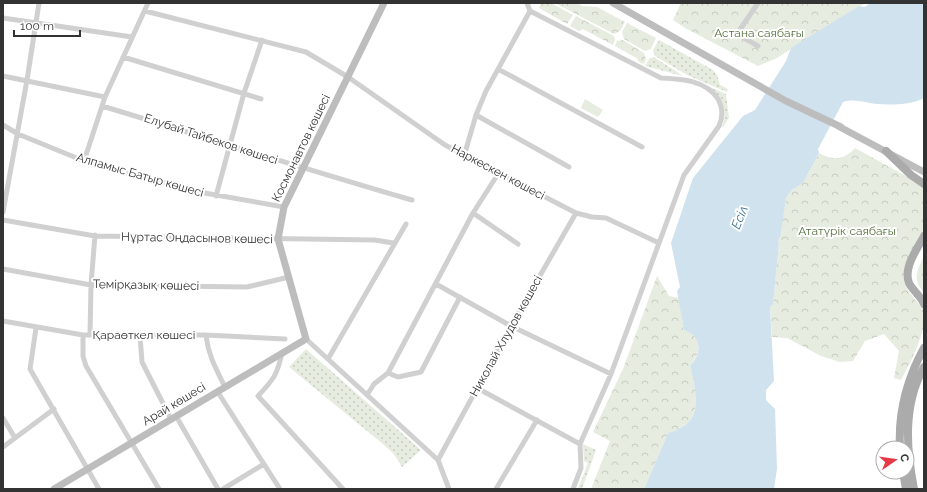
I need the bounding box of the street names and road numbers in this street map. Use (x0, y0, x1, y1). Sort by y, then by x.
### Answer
street label: Космонавтов көшесі (269, 92, 333, 204)
street label: Елубай Тайбеков көшесі (142, 111, 280, 167)
street label: Наркескен көшесі (449, 141, 547, 203)
street label: Алпамыс Батыр көшесі (75, 150, 205, 200)
street label: Нұртас Оңдасынов көшесі (121, 230, 273, 246)
street label: Николай Хлудов көшесі (467, 273, 545, 399)
street label: Темірқазық көшесі (93, 277, 199, 293)
street label: Қараөткел көшесі (93, 328, 195, 342)
street label: Арай көшесі (140, 380, 208, 428)

